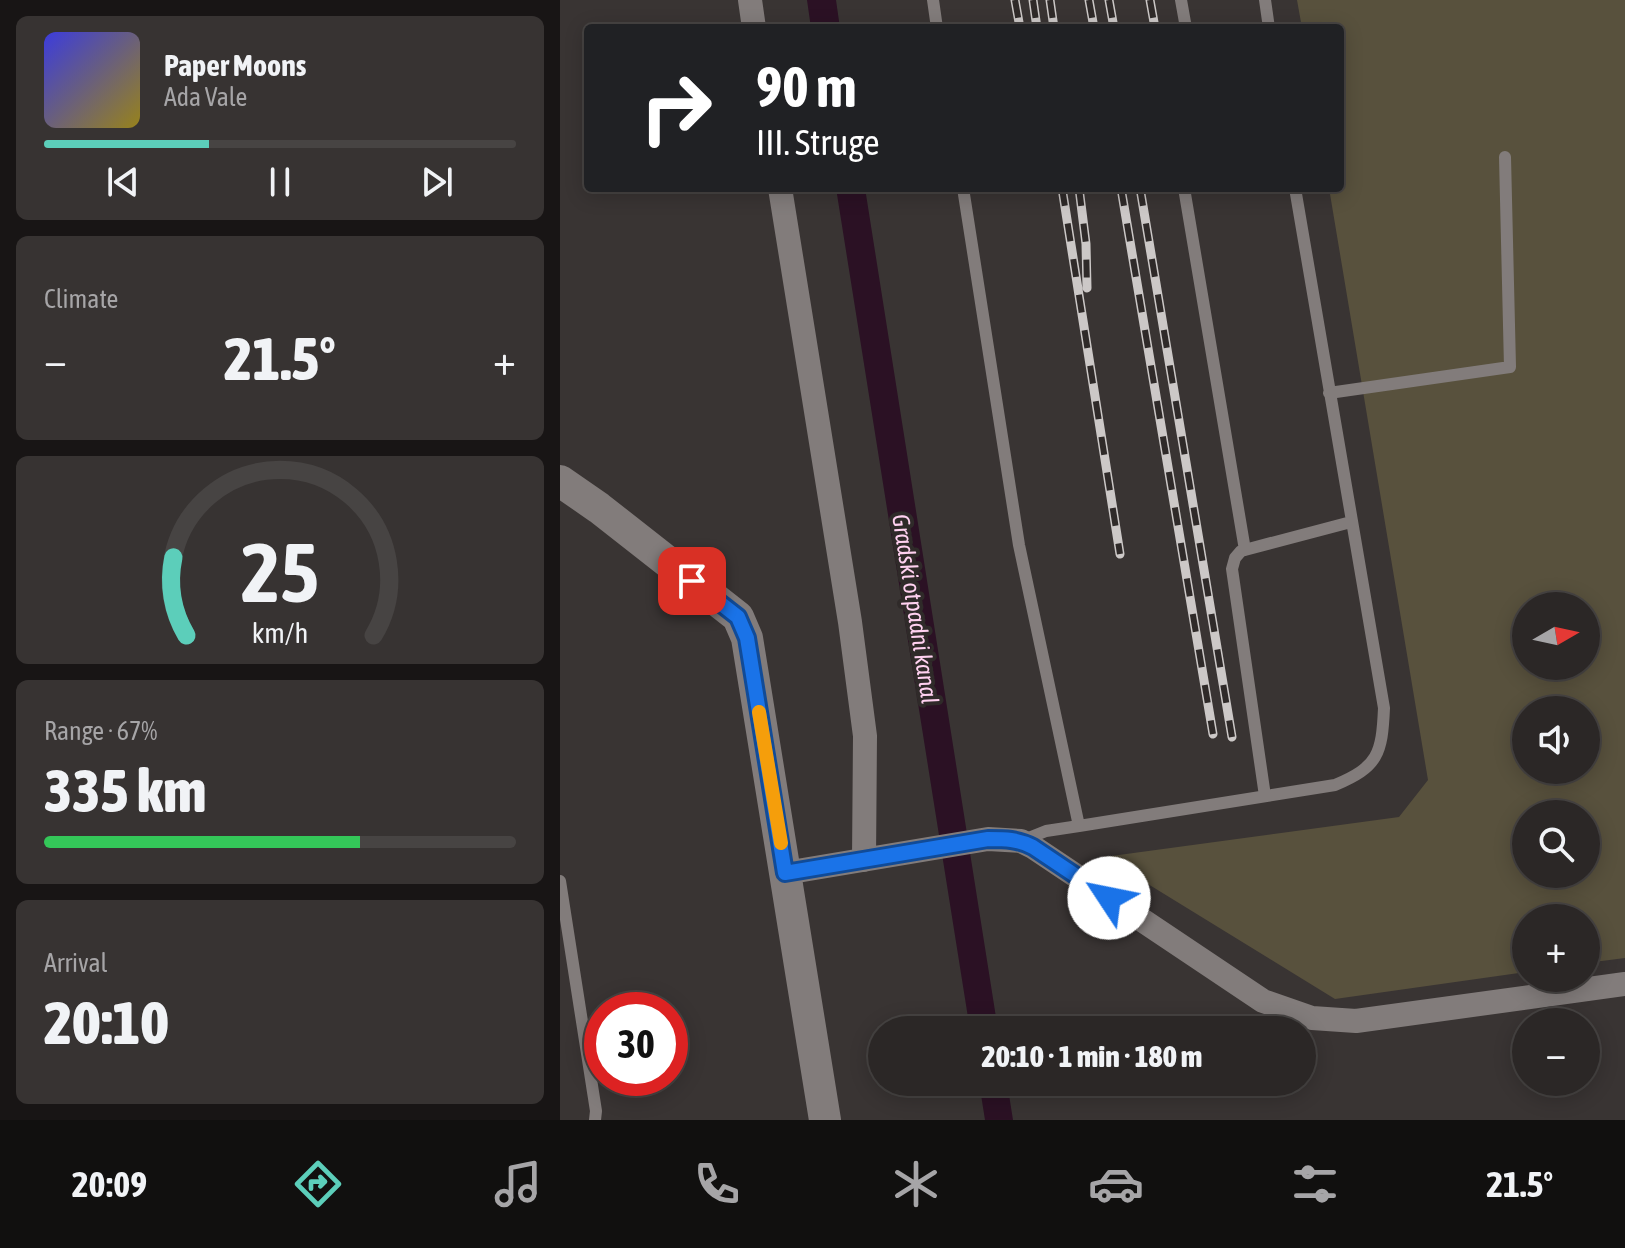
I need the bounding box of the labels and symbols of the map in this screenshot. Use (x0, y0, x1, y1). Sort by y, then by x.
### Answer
water label: Gradski otpadni kanal (887, 512, 944, 706)
pin (658, 547, 726, 615)
north arrow (1512, 592, 1600, 680)
position arrow (1067, 856, 1151, 940)
speed limit sign: 30 (584, 992, 688, 1096)

